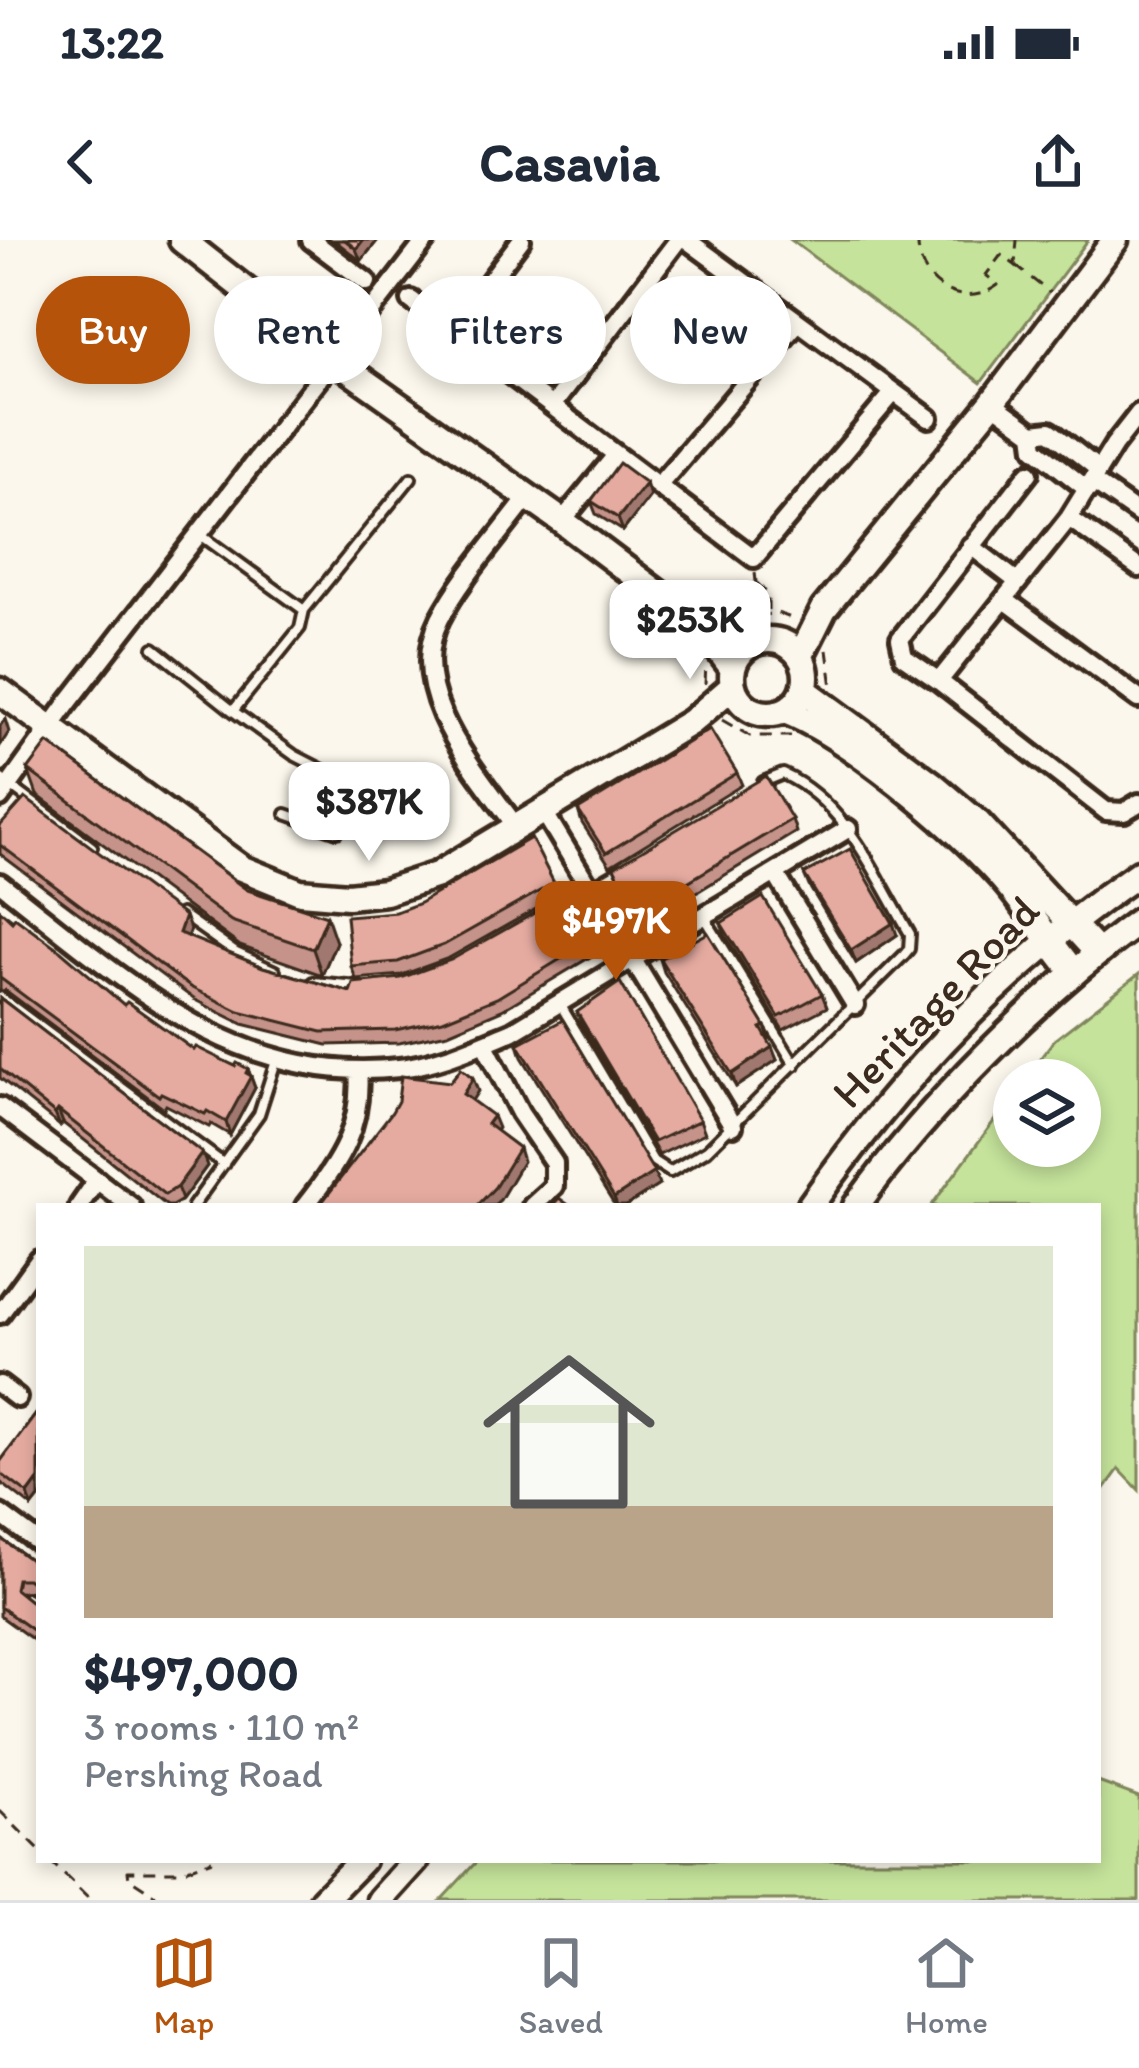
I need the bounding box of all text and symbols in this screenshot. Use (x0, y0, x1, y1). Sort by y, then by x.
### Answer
text: 13:22 (60, 15, 164, 69)
icon: back (48, 129, 114, 195)
icon: share (1025, 129, 1091, 195)
text: Casavia (479, 130, 660, 195)
chip: Buy (36, 276, 190, 384)
chip: Rent (214, 276, 382, 384)
chip: Filters (406, 276, 606, 384)
chip: New (630, 276, 791, 384)
pin: $253K (606, 580, 774, 682)
text: $253K (637, 595, 743, 642)
pin: $387K (285, 762, 453, 864)
text: $387K (316, 777, 422, 824)
pin: $497K (532, 881, 700, 983)
street label: Heritage Road (820, 883, 1050, 1119)
text: $497K (562, 896, 670, 943)
map controls (993, 1059, 1101, 1167)
button: layers (993, 1059, 1101, 1167)
icon: home (461, 1324, 677, 1540)
text: $497,000 (84, 1642, 299, 1703)
text: 3 rooms · 110 m² (84, 1703, 359, 1750)
text: Pershing Road (84, 1750, 323, 1797)
tab: Map (151, 1930, 217, 2041)
tab: Saved (519, 1930, 603, 2041)
tab: Home (905, 1930, 988, 2041)

